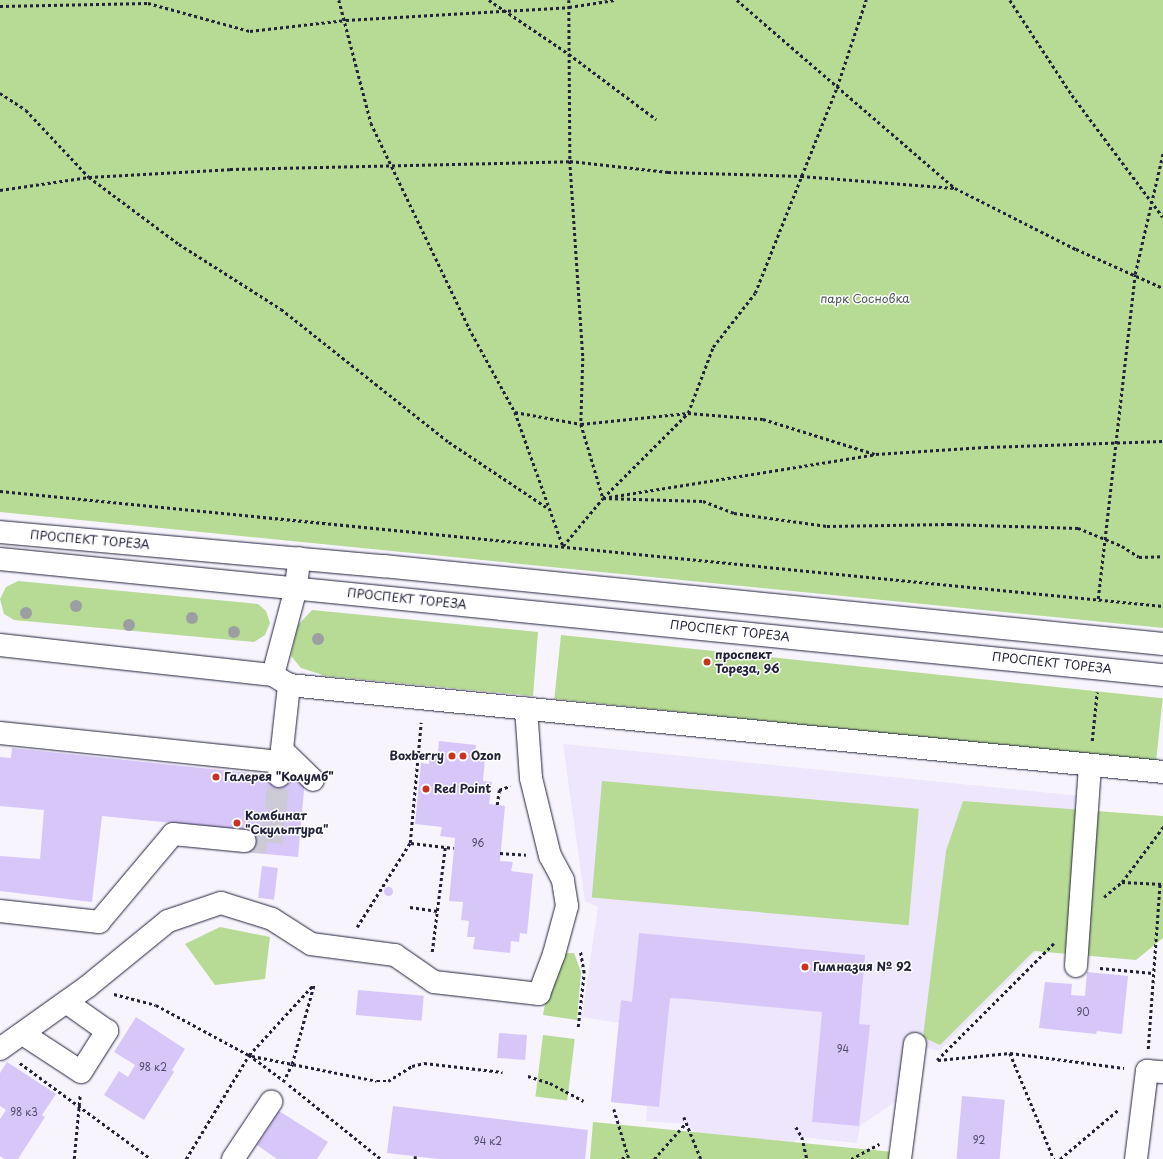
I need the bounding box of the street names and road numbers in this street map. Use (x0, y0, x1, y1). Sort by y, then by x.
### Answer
street label: ПРОСПЕКТ ТОРЕЗА (29, 528, 151, 552)
street label: ПРОСПЕКТ ТОРЕЗА (346, 586, 468, 612)
street label: ПРОСПЕКТ ТОРЕЗА (669, 618, 791, 644)
street label: ПРОСПЕКТ ТОРЕЗА (991, 650, 1113, 676)

